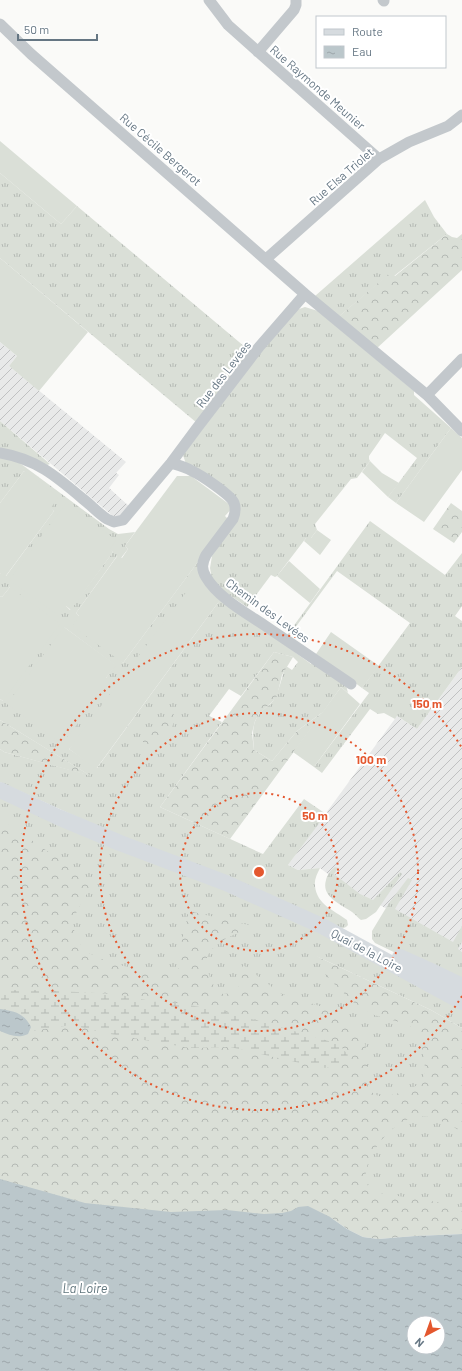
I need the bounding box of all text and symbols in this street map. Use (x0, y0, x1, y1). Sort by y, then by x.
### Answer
scale bar (18, 16, 97, 42)
legend (316, 16, 446, 68)
text: 50 m (24, 22, 49, 36)
text: Route (352, 24, 383, 38)
street label: Rue Raymonde Meunier (268, 42, 369, 132)
text: Eau (352, 44, 372, 58)
street label: Rue Cécile Bergerot (117, 110, 205, 188)
street label: Rue Elsa Triolet (306, 144, 376, 208)
street label: Rue des Levées (193, 338, 253, 410)
street label: Chemin des Levées (223, 575, 313, 645)
text: 150 m (412, 696, 442, 710)
text: 100 m (356, 752, 386, 766)
text: 50 m (302, 808, 328, 822)
centre of rings (252, 865, 266, 879)
street label: Quai de la Loire (329, 925, 405, 975)
water label: La Loire (62, 1280, 108, 1296)
north arrow (406, 1315, 446, 1355)
text: N (412, 1336, 426, 1350)

